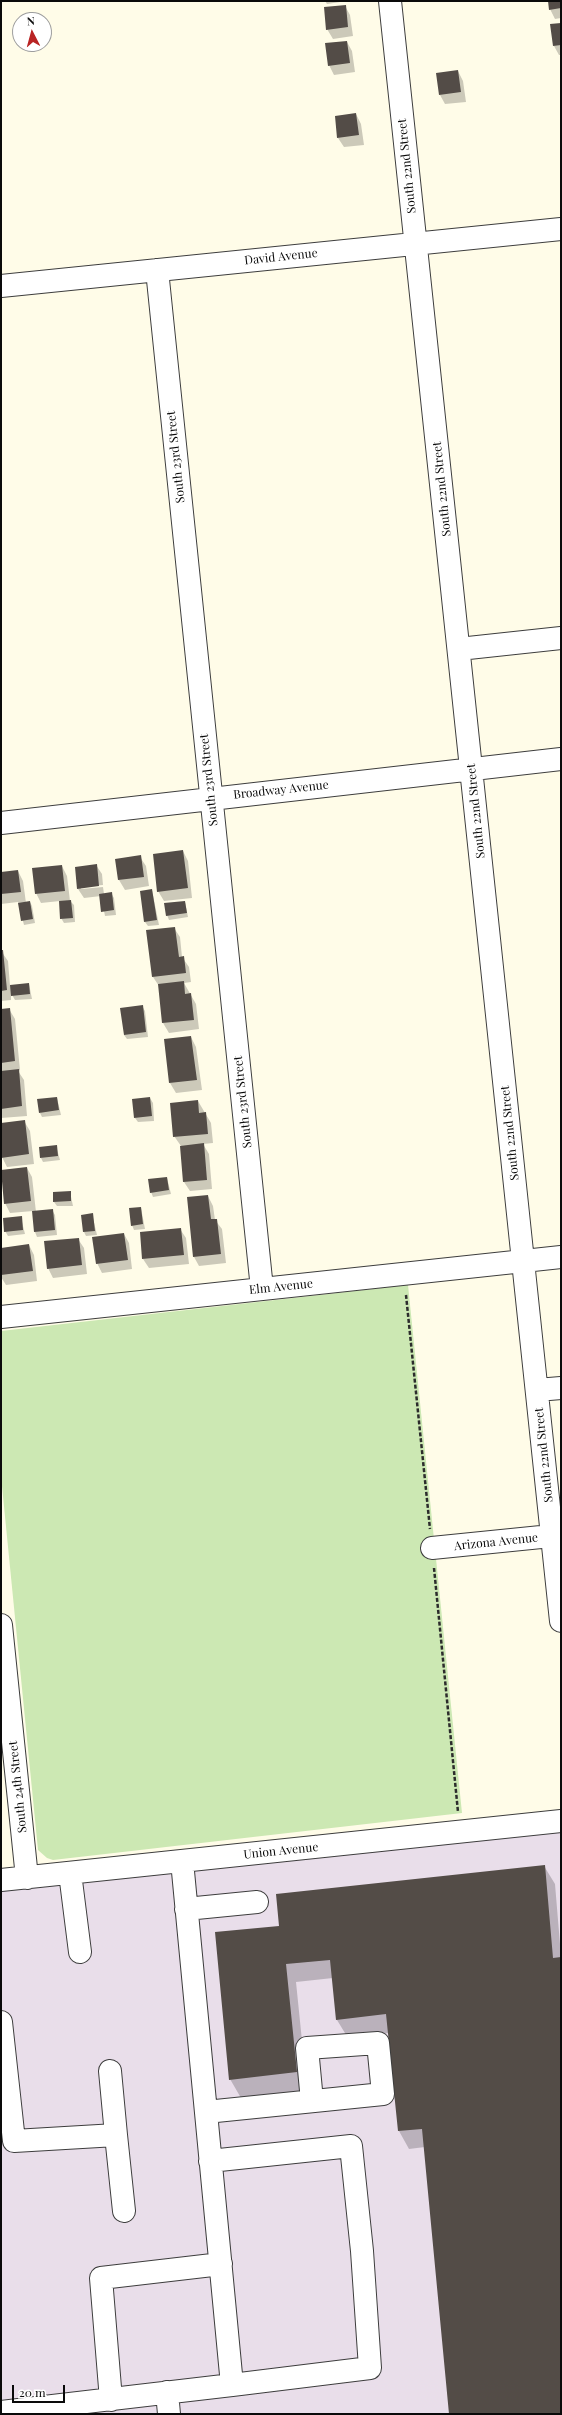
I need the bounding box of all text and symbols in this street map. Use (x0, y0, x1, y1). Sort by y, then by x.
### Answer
north arrow (12, 12, 52, 52)
text: N (26, 13, 36, 28)
street label: South 22nd Street (395, 118, 419, 214)
street label: David Avenue (244, 246, 318, 268)
street label: South 23rd Street (164, 410, 188, 504)
street label: South 22nd Street (430, 441, 454, 537)
street label: South 23rd Street (197, 733, 221, 827)
street label: South 22nd Street (464, 763, 488, 859)
street label: Broadway Avenue (233, 778, 329, 802)
street label: South 23rd Street (231, 1055, 255, 1149)
street label: South 22nd Street (498, 1085, 522, 1181)
street label: Elm Avenue (248, 1276, 314, 1298)
street label: South 22nd Street (532, 1407, 556, 1503)
street label: Arizona Avenue (453, 1530, 539, 1554)
street label: South 24th Street (6, 1740, 30, 1834)
street label: Union Avenue (243, 1840, 319, 1862)
scale bar (14, 2377, 67, 2403)
text: 20 m (19, 2384, 46, 2400)

